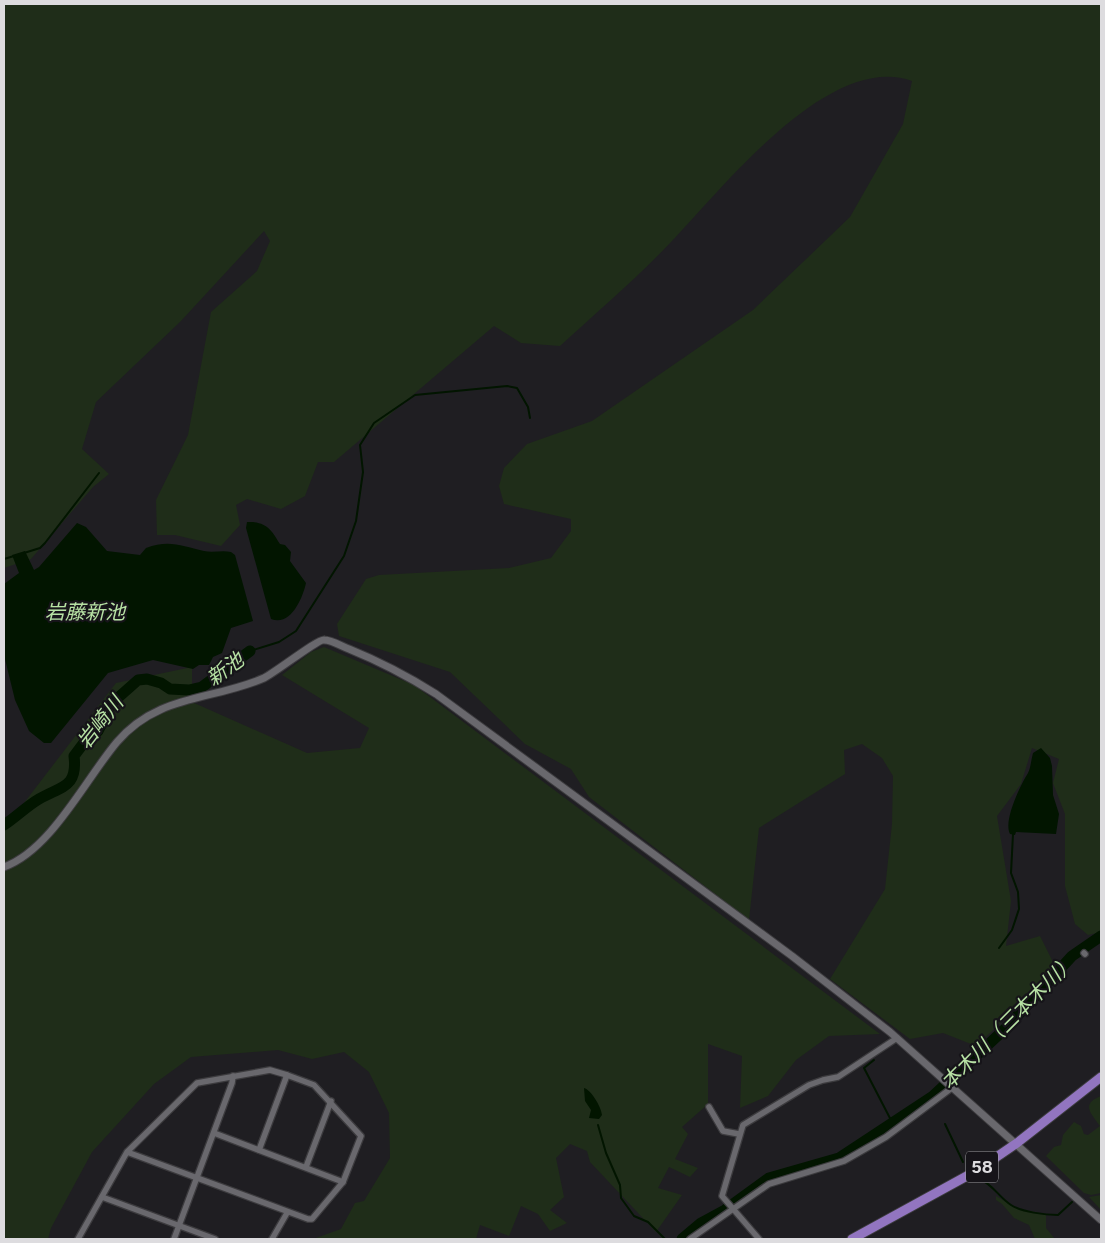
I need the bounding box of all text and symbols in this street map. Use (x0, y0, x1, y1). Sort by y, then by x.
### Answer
water label: 岩藤新池 (45, 600, 127, 624)
water label: 新池 (202, 646, 250, 690)
water label: 岩崎川 (72, 689, 129, 753)
water label: 本木川（三本木川） (936, 950, 1080, 1094)
road number: 58 (966, 1152, 998, 1182)

